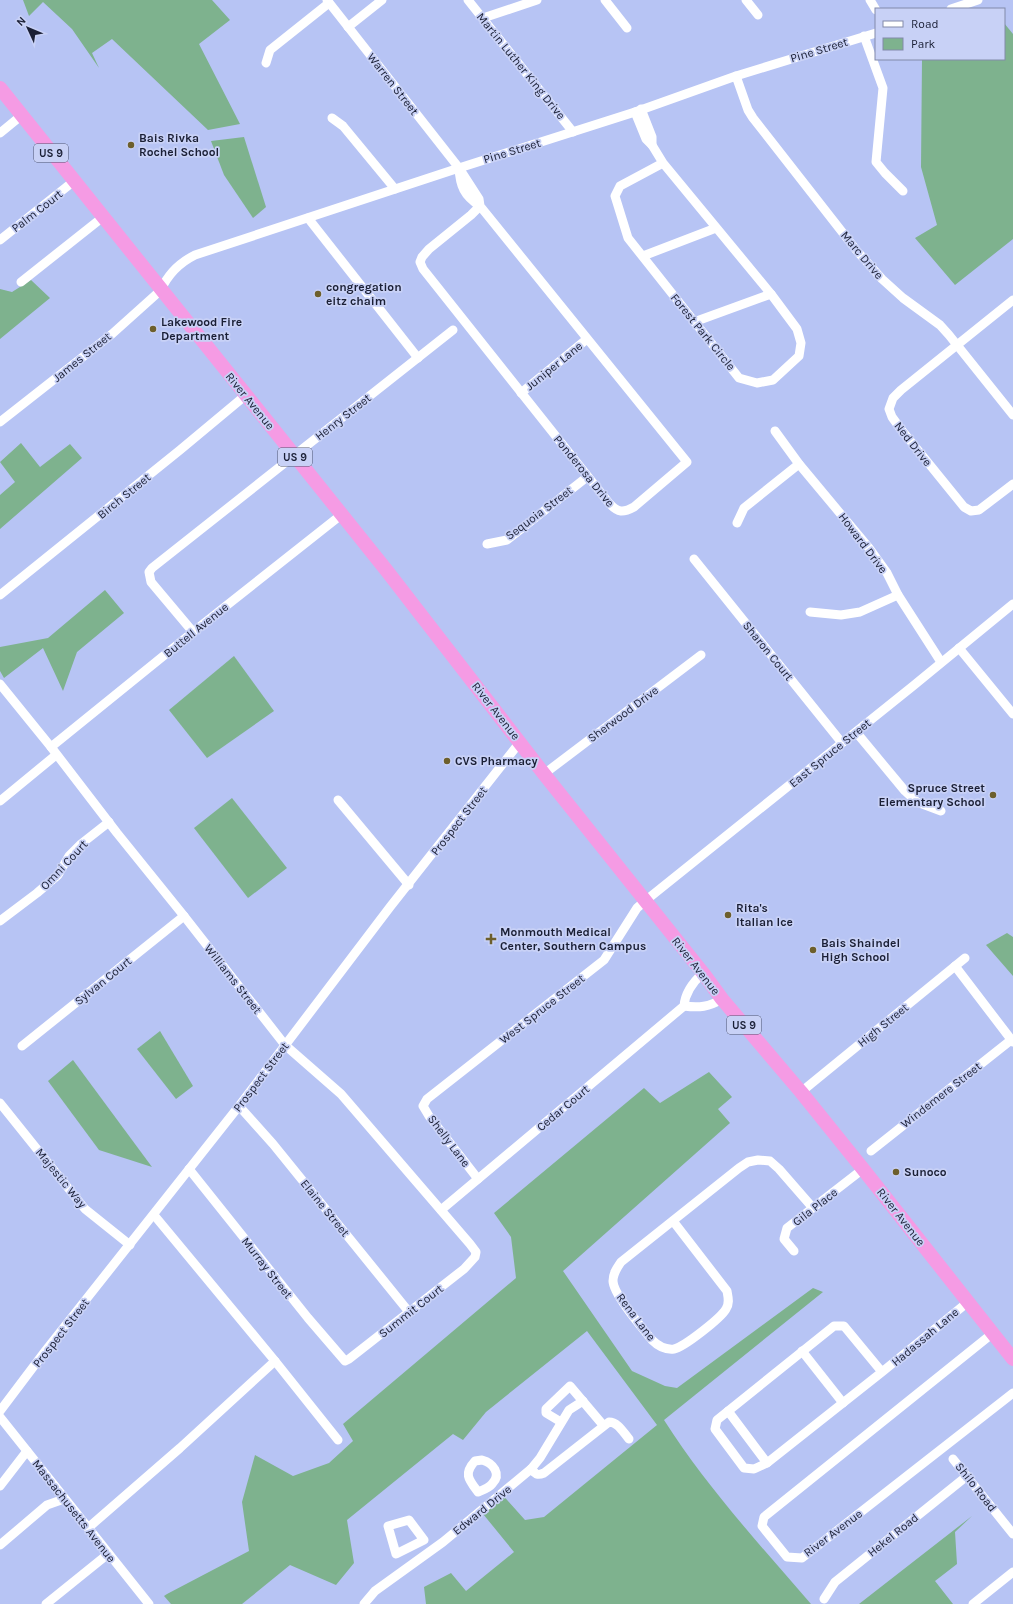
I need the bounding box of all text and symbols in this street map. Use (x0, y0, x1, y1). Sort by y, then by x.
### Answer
north arrow (8, 8, 48, 48)
legend (875, 8, 1005, 60)
street label: Martin Luther King Drive (474, 10, 568, 122)
text: N (14, 14, 29, 29)
text: Road (911, 17, 939, 31)
street label: Pine Street (789, 34, 850, 65)
text: Park (911, 37, 936, 51)
street label: Warren Street (364, 50, 422, 118)
place label: Bais Rivka Rochel School (139, 131, 219, 159)
street label: Pine Street (482, 135, 543, 166)
marker: Bais Rivka Rochel School (126, 140, 136, 150)
road number: US 9 (34, 144, 68, 162)
street label: Palm Court (9, 186, 66, 235)
street label: Marc Drive (838, 228, 886, 282)
place label: congregation eitz chaim (326, 280, 402, 308)
marker: congregation eitz chaim (313, 289, 323, 299)
street label: Forest Park Circle (668, 291, 738, 373)
place label: Lakewood Fire Department (161, 315, 242, 343)
marker: Lakewood Fire Department (148, 324, 158, 334)
street label: James Street (50, 329, 114, 385)
street label: Juniper Lane (523, 339, 585, 393)
street label: River Avenue (223, 369, 277, 433)
street label: Henry Street (312, 391, 374, 443)
street label: Ned Drive (891, 419, 935, 469)
street label: Ponderosa Drive (551, 432, 617, 510)
road number: US 9 (278, 448, 312, 466)
street label: Birch Street (94, 470, 154, 522)
street label: Sequoia Street (503, 483, 576, 543)
street label: Howard Drive (836, 510, 890, 576)
street label: Buttell Avenue (161, 600, 231, 660)
street label: Sharon Court (740, 619, 796, 684)
street label: River Avenue (469, 679, 523, 743)
street label: Sherwood Drive (585, 683, 661, 745)
street label: East Spruce Street (786, 715, 874, 790)
place label: CVS Pharmacy (455, 754, 538, 768)
marker: CVS Pharmacy (442, 756, 452, 766)
place label: Spruce Street Elementary School (878, 781, 985, 809)
street label: Prospect Street (428, 783, 491, 858)
marker: Spruce Street Elementary School (988, 790, 998, 800)
street label: Omni Court (38, 837, 91, 893)
place label: Rita's Italian Ice (736, 901, 793, 929)
marker: Rita's Italian Ice (723, 910, 733, 920)
place label: Monmouth Medical Center, Southern Campus (500, 925, 646, 953)
marker: Monmouth Medical Center, Southern Campus (485, 933, 497, 945)
street label: River Avenue (669, 934, 723, 998)
place label: Bais Shaindel High School (821, 936, 900, 964)
street label: Williams Street (201, 941, 265, 1017)
marker: Bais Shaindel High School (808, 945, 818, 955)
street label: Sylvan Court (72, 954, 135, 1008)
street label: West Spruce Street (497, 971, 588, 1047)
street label: High Street (855, 1000, 912, 1050)
road number: US 9 (727, 1016, 761, 1034)
street label: Prospect Street (230, 1039, 292, 1115)
street label: Windemere Street (898, 1059, 985, 1131)
street label: Cedar Court (534, 1082, 593, 1134)
street label: Shelly Lane (425, 1112, 473, 1170)
street label: Majestic Way (33, 1145, 90, 1211)
place label: Sunoco (904, 1165, 947, 1179)
marker: Sunoco (891, 1167, 901, 1177)
street label: Elaine Street (298, 1177, 353, 1240)
street label: Gila Place (790, 1185, 840, 1229)
street label: River Avenue (874, 1185, 928, 1249)
street label: Murray Street (239, 1234, 296, 1302)
street label: Summit Court (376, 1281, 446, 1341)
street label: Rena Lane (614, 1290, 658, 1344)
street label: Prospect Street (30, 1295, 93, 1370)
street label: Hadassah Lane (889, 1305, 961, 1369)
street label: Massachusetts Avenue (29, 1457, 119, 1565)
street label: Shilo Road (952, 1460, 1000, 1514)
street label: Edward Drive (450, 1482, 514, 1538)
street label: River Avenue (801, 1506, 865, 1560)
street label: Hekel Road (865, 1510, 921, 1560)

